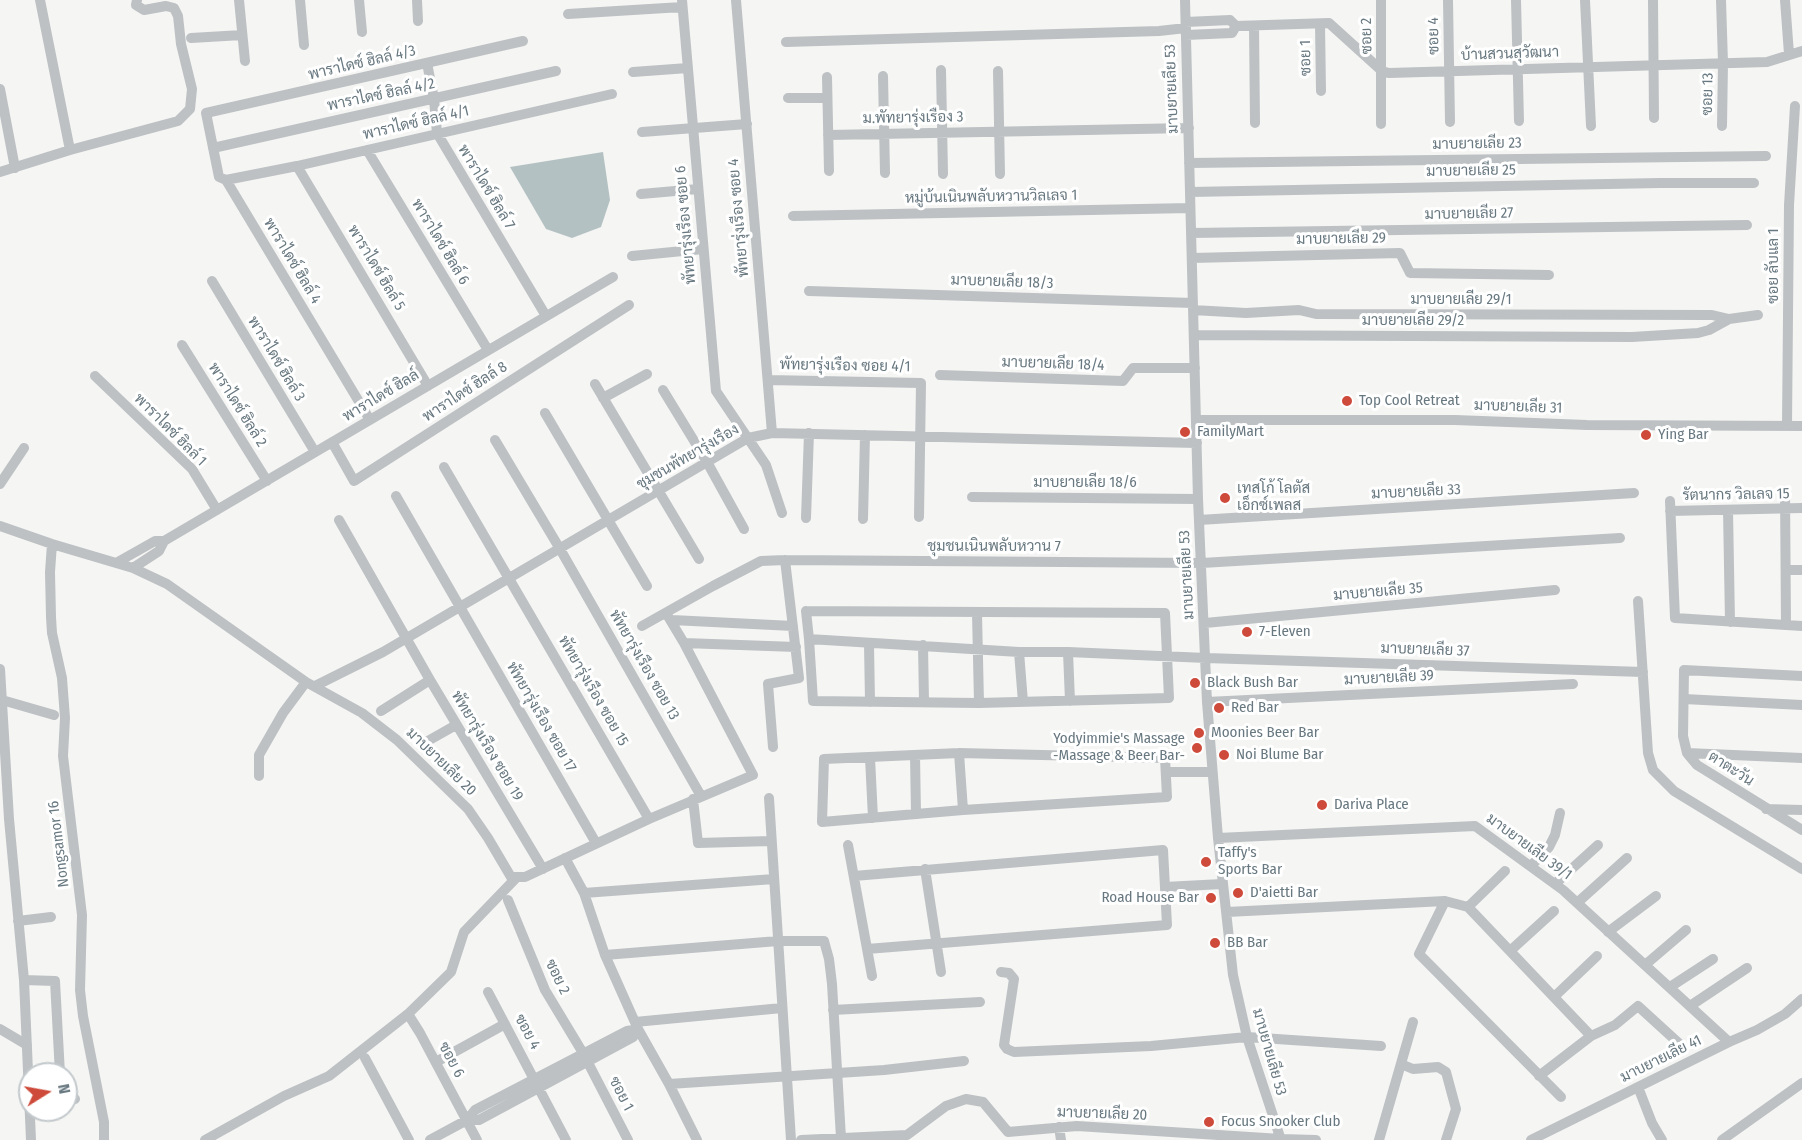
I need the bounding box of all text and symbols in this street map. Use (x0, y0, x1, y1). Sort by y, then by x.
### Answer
street label: ซอย 2 (1358, 17, 1376, 55)
street label: ซอย 4 (1425, 17, 1443, 55)
street label: ซอย 1 (1297, 40, 1315, 76)
street label: พาราไดซ์ ฮิลล์ 4/3 (306, 42, 418, 84)
street label: บ้านสวนสุวัฒนา (1461, 43, 1559, 65)
street label: มาบยายเลีย 53 (1161, 44, 1183, 134)
street label: ซอย 13 (1699, 72, 1717, 116)
street label: พาราไดซ์ ฮิลล์ 4/2 (326, 75, 436, 115)
street label: พาราไดซ์ ฮิลล์ 4/1 (361, 102, 471, 144)
street label: ม.พัทยารุ่งเรือง 3 (862, 108, 964, 128)
street label: มาบยายเลีย 23 (1432, 134, 1522, 154)
street label: พาราไดซ์ ฮิลล์ 7 (454, 141, 518, 233)
street label: พัทยารุ่งเรือง ซอย 4 (725, 158, 753, 278)
street label: มาบยายเลีย 25 (1426, 161, 1516, 181)
street label: พัทยารุ่งเรือง ซอย 6 (672, 165, 700, 285)
street label: หมู่บ้นเนินพลับหวานวิลเลจ 1 (905, 186, 1077, 208)
street label: พาราไดซ์ ฮิลล์ 6 (407, 196, 473, 288)
street label: มาบยายเลีย 27 (1425, 204, 1513, 224)
street label: พาราไดซ์ ฮิลล์ 4 (259, 215, 325, 307)
street label: พาราไดซ์ ฮิลล์ 5 (343, 222, 409, 314)
street label: ซอย ลับแล 1 (1765, 228, 1783, 304)
street label: มาบยายเลีย 29 (1296, 229, 1386, 249)
street label: มาบยายเลีย 18/3 (950, 271, 1054, 293)
street label: มาบยายเลีย 29/1 (1410, 291, 1512, 309)
street label: มาบยายเลีย 29/2 (1362, 312, 1464, 330)
street label: พาราไดซ์ ฮิลล์ 3 (243, 313, 309, 405)
street label: มาบยายเลีย 18/4 (1001, 353, 1105, 375)
street label: พัทยารุ่งเรือง ซอย 4/1 (779, 356, 911, 376)
street label: พาราไดซ์ ฮิลล์ 8 (419, 358, 511, 426)
street label: พาราไดซ์ ฮิลล์ 2 (204, 359, 270, 451)
street label: พาราไดซ์ ฮิลล์ (340, 366, 422, 426)
street label: พาราไดซ์ ฮิลล์ 1 (130, 390, 210, 470)
place label: Top Cool Retreat (1359, 392, 1460, 410)
marker: Top Cool Retreat (1340, 394, 1354, 408)
street label: มาบยายเลีย 31 (1474, 396, 1562, 418)
street label: ชุมชนพัทยารุ่งเรือง (634, 420, 742, 494)
place label: FamilyMart (1197, 423, 1264, 441)
marker: FamilyMart (1178, 425, 1192, 439)
place label: Ying Bar (1658, 426, 1709, 444)
marker: Ying Bar (1639, 428, 1653, 442)
street label: มาบยายเลีย 18/6 (1033, 474, 1137, 492)
place label: เทสโก้ โลตัส เอ็กซ์เพลส (1237, 480, 1310, 515)
street label: มาบยายเลีย 33 (1371, 481, 1461, 503)
street label: รัตนากร วิลเลจ 15 (1682, 485, 1790, 505)
marker: เทสโก้ โลตัส เอ็กซ์เพลส (1218, 491, 1232, 505)
street label: มาบยายเลีย 53 (1176, 530, 1198, 620)
street label: ชุมชนเนินพลับหวาน 7 (927, 538, 1061, 556)
street label: มาบยายเลีย 35 (1333, 579, 1423, 605)
street label: พัทยารุ่งเรือง ซอย 13 (605, 607, 683, 723)
place label: 7-Eleven (1259, 623, 1311, 641)
marker: 7-Eleven (1240, 625, 1254, 639)
street label: พัทยารุ่งเรือง ซอย 15 (554, 633, 632, 749)
street label: มาบยายเลีย 37 (1380, 639, 1470, 661)
street label: พัทยารุ่งเรือง ซอย 17 (502, 659, 580, 775)
street label: มาบยายเลีย 39 (1344, 667, 1434, 689)
place label: Black Bush Bar (1207, 674, 1298, 692)
marker: Black Bush Bar (1188, 676, 1202, 690)
street label: พัทยารุ่งเรือง ซอย 19 (447, 688, 527, 804)
place label: Red Bar (1231, 699, 1279, 717)
marker: Red Bar (1212, 701, 1226, 715)
street label: มาบยายเลีย 20 (402, 724, 480, 800)
place label: Moonies Beer Bar (1211, 724, 1319, 742)
marker: Moonies Beer Bar (1192, 726, 1206, 740)
place label: Yodyimmie's Massage -Massage & Beer Bar- (1053, 730, 1185, 765)
marker: Yodyimmie's Massage -Massage & Beer Bar- (1190, 741, 1204, 755)
place label: Noi Blume Bar (1236, 746, 1324, 764)
marker: Noi Blume Bar (1217, 748, 1231, 762)
street label: ตาตะวัน (1705, 748, 1757, 790)
place label: Dariva Place (1334, 796, 1409, 814)
marker: Dariva Place (1315, 798, 1329, 812)
street label: Nongsamor 16 (45, 800, 73, 888)
street label: มาบยายเลีย 39/1 (1483, 810, 1575, 884)
place label: Taffy's Sports Bar (1218, 844, 1282, 879)
marker: Taffy's Sports Bar (1199, 855, 1213, 869)
place label: D'aietti Bar (1250, 884, 1318, 902)
marker: D'aietti Bar (1231, 886, 1245, 900)
place label: Road House Bar (1101, 889, 1199, 907)
marker: Road House Bar (1204, 891, 1218, 905)
place label: BB Bar (1227, 934, 1268, 952)
marker: BB Bar (1208, 936, 1222, 950)
street label: ซอย 2 (541, 957, 573, 997)
street label: มาบยายเลีย 53 (1248, 1006, 1290, 1098)
street label: ซอย 4 (510, 1011, 544, 1053)
street label: มาบยายเลีย 41 (1617, 1032, 1705, 1086)
street label: ซอย 6 (434, 1039, 468, 1081)
north arrow (18, 1062, 78, 1122)
street label: ซอย 1 (605, 1074, 637, 1114)
text: N (54, 1082, 74, 1095)
street label: มาบยายเลีย 20 (1056, 1103, 1148, 1125)
place label: Focus Snooker Club (1221, 1113, 1340, 1131)
marker: Focus Snooker Club (1202, 1115, 1216, 1129)

